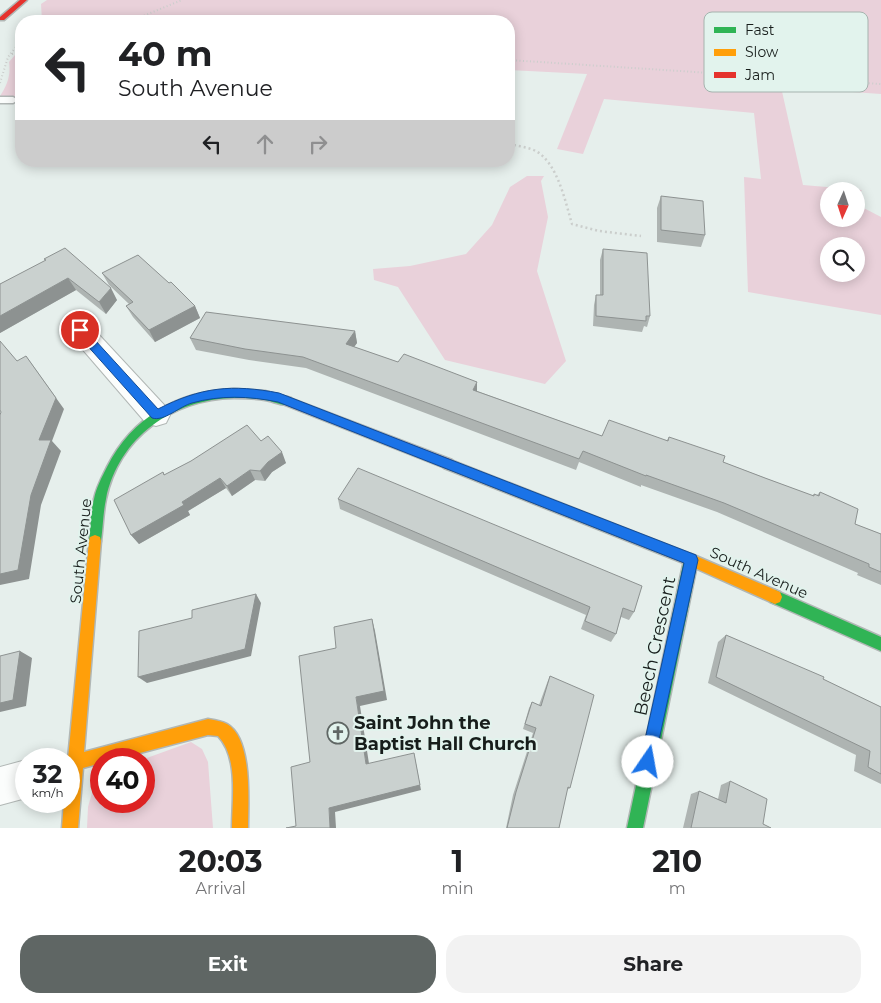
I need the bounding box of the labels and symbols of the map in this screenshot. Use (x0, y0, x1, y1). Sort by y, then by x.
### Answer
legend (704, 12, 868, 92)
text: Fast (745, 21, 775, 39)
text: Slow (745, 43, 779, 61)
text: Jam (744, 66, 775, 84)
north arrow (820, 182, 865, 228)
pin (59, 309, 101, 351)
street label: South Avenue (66, 498, 95, 604)
street label: South Avenue (707, 542, 811, 603)
street label: Beech Crescent (629, 574, 681, 718)
place label: Saint John the Baptist Hall Church (354, 712, 537, 755)
church icon: Saint John the Baptist Hall Church (326, 721, 350, 745)
position arrow (621, 735, 673, 787)
speed limit sign: 40 (90, 748, 155, 813)

